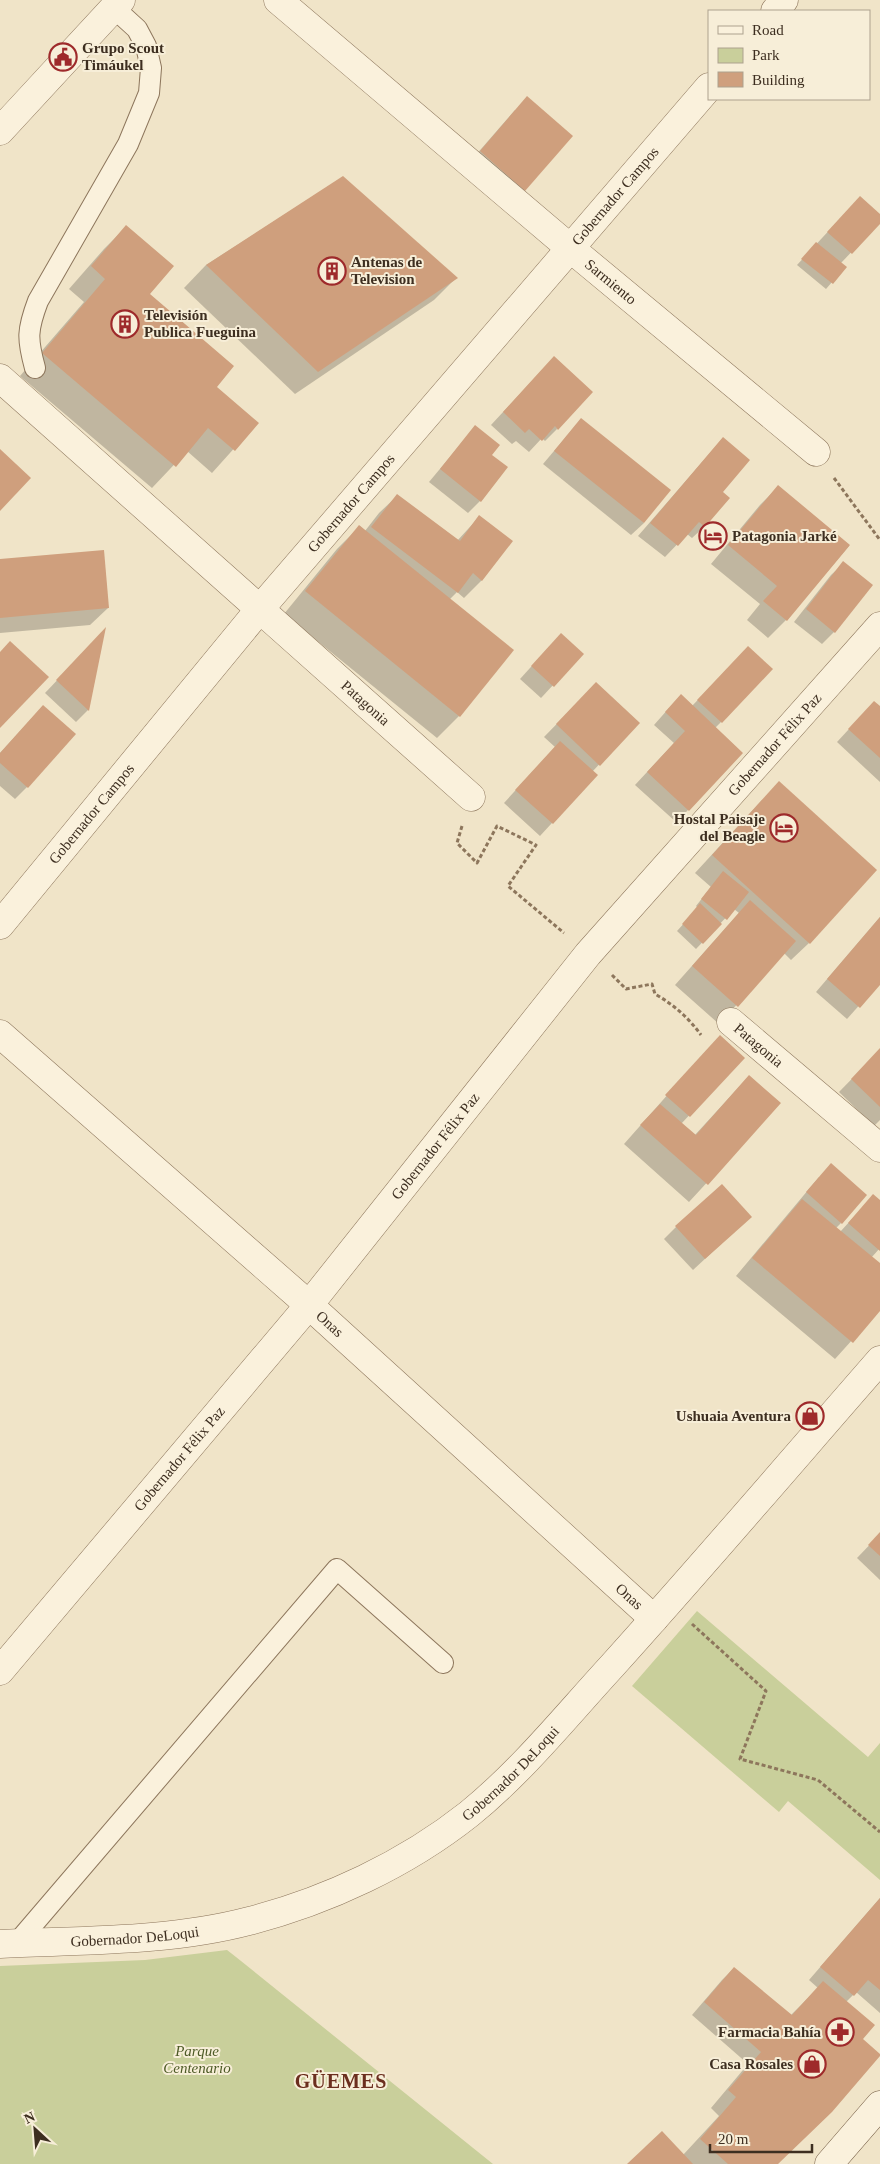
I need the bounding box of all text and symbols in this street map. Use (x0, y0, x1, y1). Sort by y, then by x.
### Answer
legend (708, 10, 870, 100)
text: Road (752, 22, 784, 38)
place label: Grupo Scout Timáukel (82, 40, 164, 73)
public building icon: Grupo Scout Timáukel (48, 42, 78, 72)
text: Park (752, 47, 780, 63)
text: Building (752, 72, 805, 88)
street label: Gobernador Campos (569, 143, 662, 248)
place label: Antenas de Television (351, 254, 423, 287)
building icon: Antenas de Television (317, 256, 347, 286)
street label: Sarmiento (582, 256, 640, 308)
place label: Televisión Publica Fueguina (144, 307, 257, 340)
building icon: Televisión Publica Fueguina (110, 309, 140, 339)
street label: Gobernador Campos (304, 450, 398, 555)
hotel icon: Patagonia Jarké (698, 521, 728, 551)
place label: Patagonia Jarké (732, 528, 837, 544)
street label: Patagonia (338, 677, 393, 729)
street label: Gobernador Félix Paz (725, 690, 825, 799)
street label: Gobernador Campos (46, 760, 137, 867)
place label: Hostal Paisaje del Beagle (674, 811, 765, 844)
hotel icon: Hostal Paisaje del Beagle (769, 813, 799, 843)
street label: Patagonia (731, 1020, 787, 1071)
street label: Gobernador Félix Paz (388, 1089, 483, 1203)
street label: Onas (313, 1308, 347, 1340)
shop icon: Ushuaia Aventura (795, 1401, 825, 1431)
street label: Gobernador Félix Paz (131, 1403, 228, 1514)
place label: Ushuaia Aventura (676, 1408, 791, 1424)
street label: Onas (612, 1580, 646, 1613)
street label: Gobernador DeLoqui (459, 1723, 562, 1824)
street label: Gobernador DeLoqui (70, 1923, 200, 1949)
pharmacy icon: Farmacia Bahía (825, 2017, 855, 2047)
place label: Farmacia Bahía (718, 2024, 821, 2040)
park label: Parque Centenario (163, 2043, 231, 2076)
shop icon: Casa Rosales (797, 2049, 827, 2079)
place label: Casa Rosales (709, 2056, 793, 2072)
district label: GÜEMES (295, 2070, 387, 2092)
north arrow (10, 2104, 60, 2154)
text: N (22, 2109, 37, 2127)
scale bar (710, 2122, 812, 2154)
text: 20 m (718, 2131, 749, 2147)

